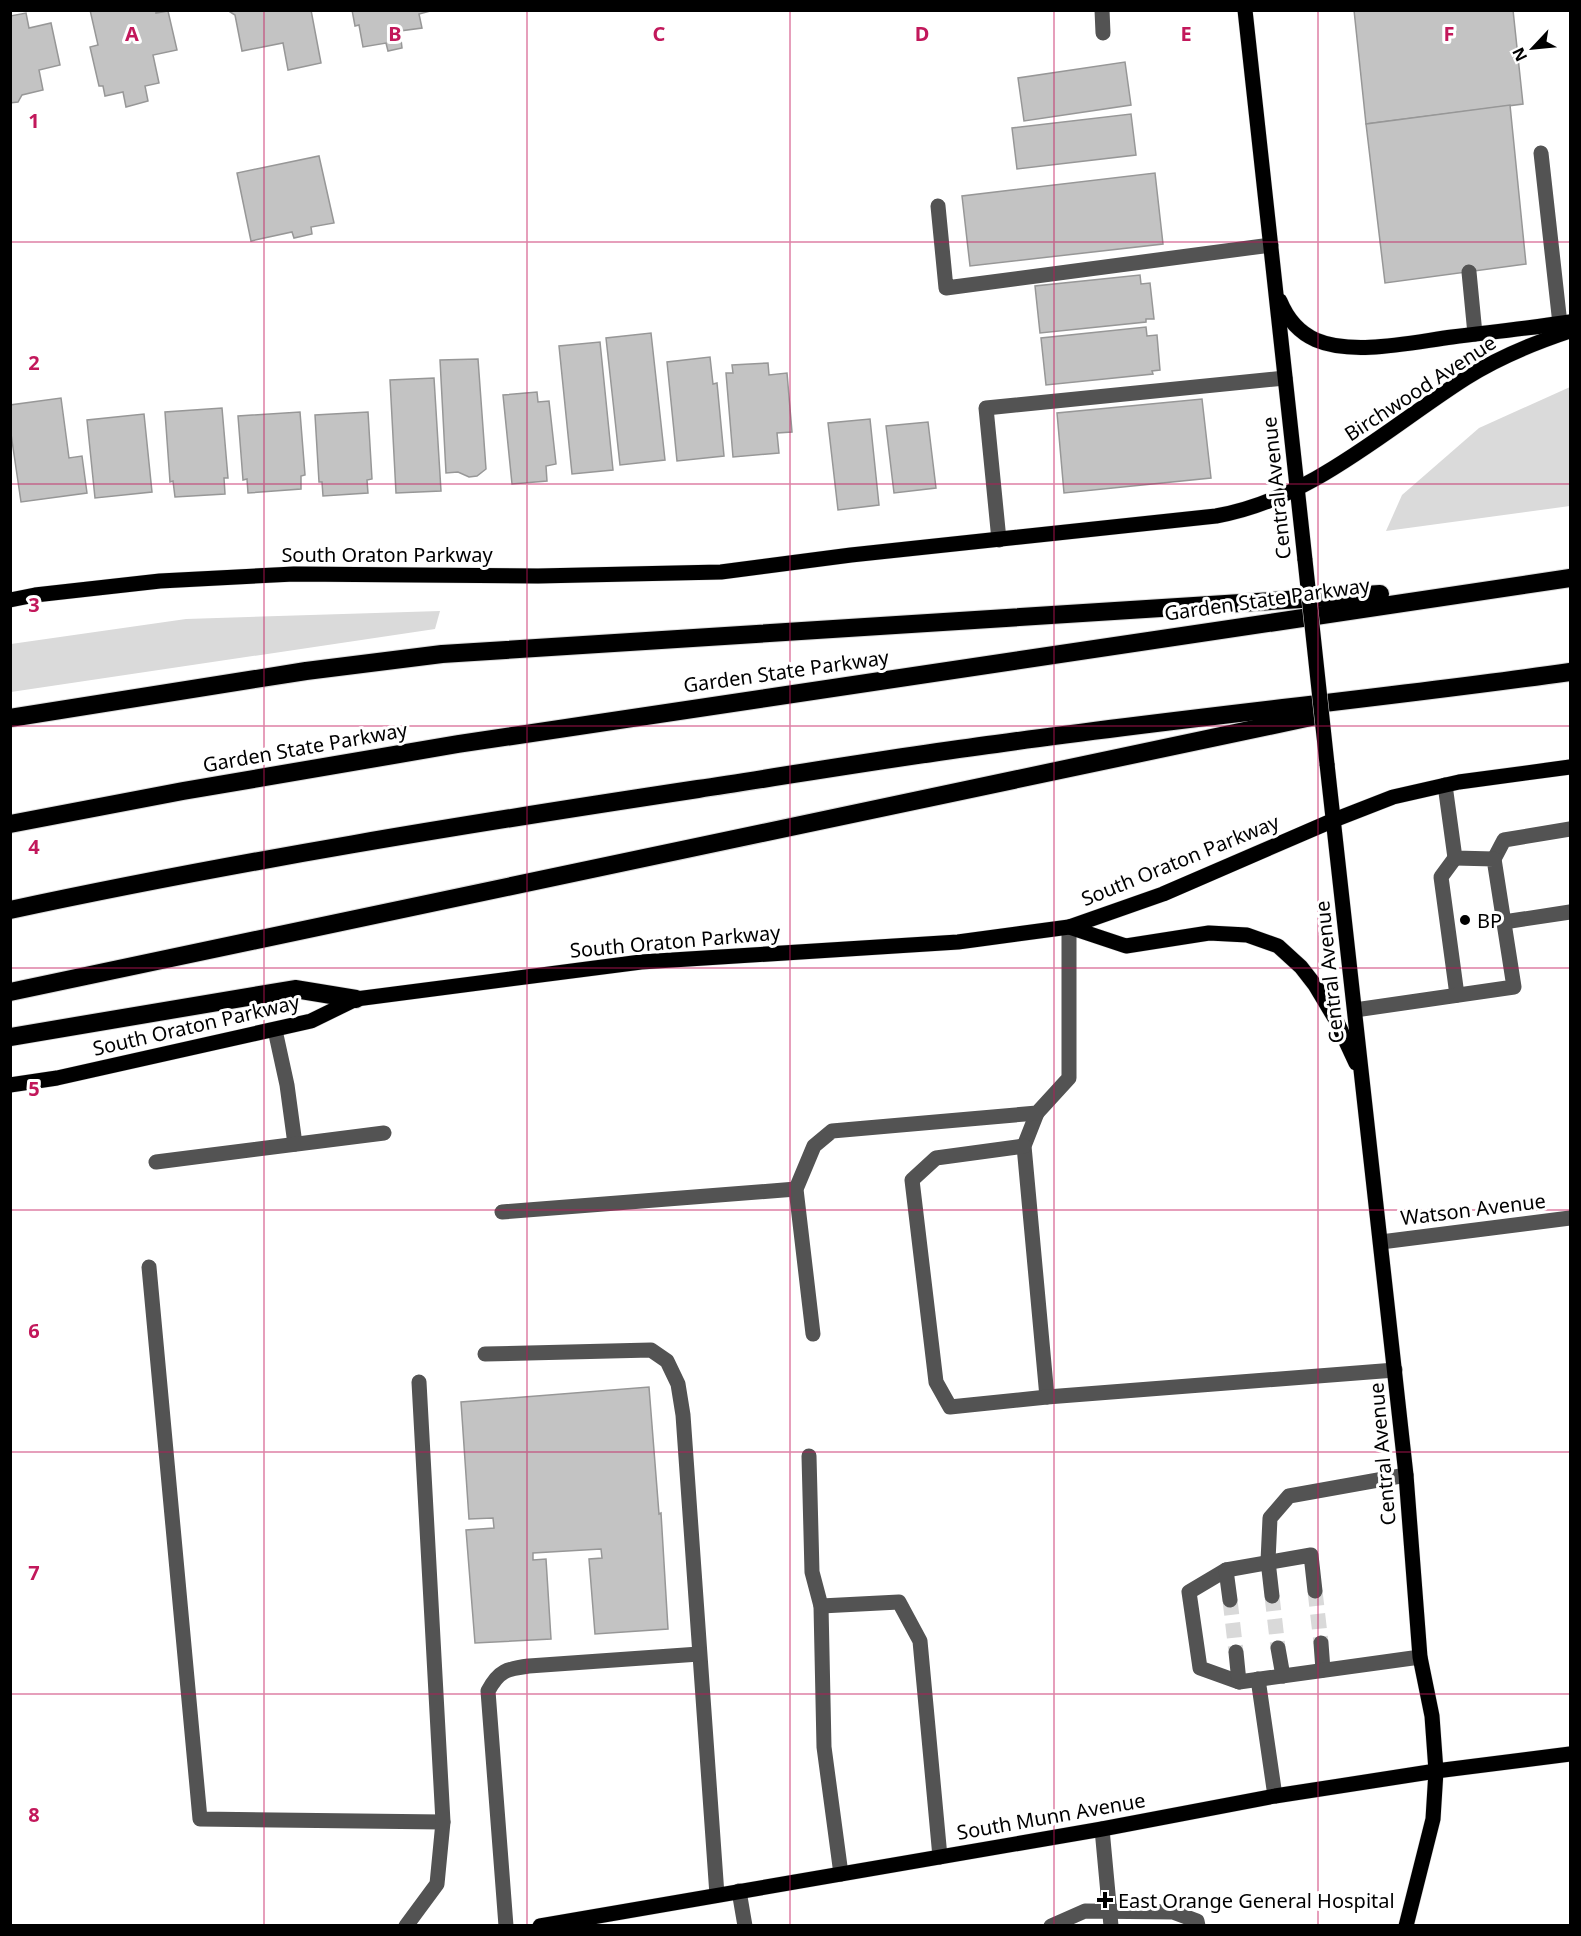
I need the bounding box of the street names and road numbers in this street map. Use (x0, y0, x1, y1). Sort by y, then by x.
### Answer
street label: Birchwood Avenue (1339, 329, 1501, 447)
street label: Central Avenue (1255, 415, 1297, 561)
street label: South Oraton Parkway (281, 541, 493, 568)
street label: Garden State Parkway (1162, 571, 1372, 627)
street label: Garden State Parkway (681, 643, 891, 699)
street label: Garden State Parkway (201, 716, 410, 778)
street label: South Oraton Parkway (1077, 808, 1284, 912)
street label: Central Avenue (1308, 899, 1350, 1045)
street label: South Oraton Parkway (569, 918, 782, 964)
street label: South Oraton Parkway (90, 988, 303, 1062)
street label: Watson Avenue (1399, 1187, 1547, 1231)
street label: Central Avenue (1362, 1382, 1402, 1526)
street label: South Munn Avenue (955, 1786, 1147, 1846)

